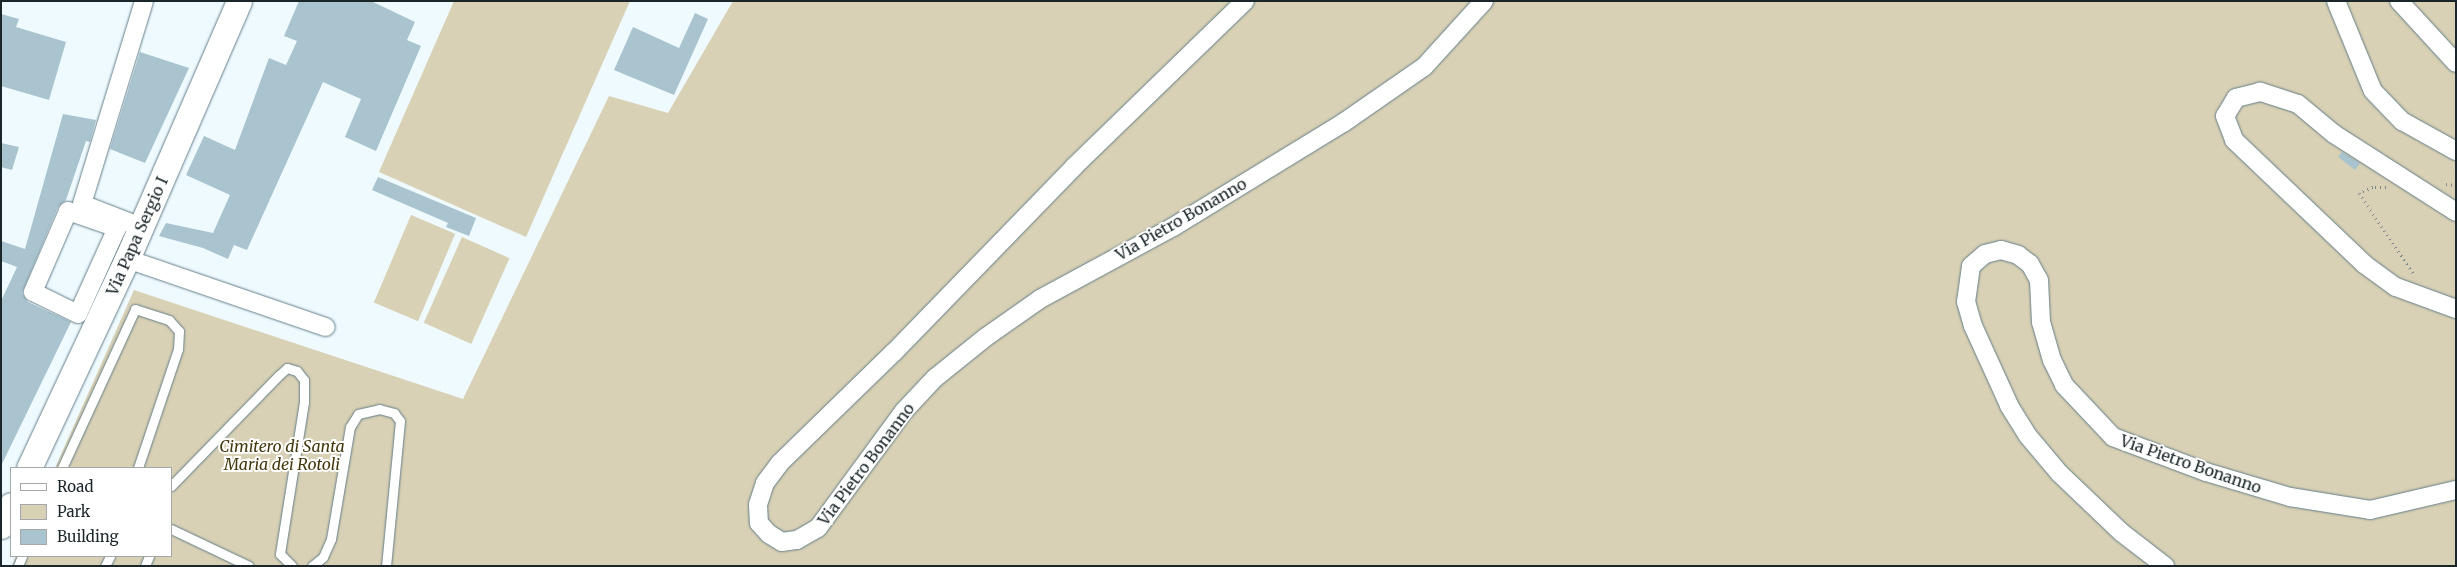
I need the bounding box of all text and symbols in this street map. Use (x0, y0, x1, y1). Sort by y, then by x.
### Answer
street label: Via Papa Sergio I (102, 174, 172, 298)
street label: Via Pietro Bonanno (1112, 174, 1250, 264)
street label: Via Pietro Bonanno (814, 399, 918, 529)
street label: Via Pietro Bonanno (2118, 431, 2264, 497)
park label: Cimitero di Santa Maria dei Rotoli (219, 436, 345, 474)
legend (10, 467, 172, 557)
text: Road (57, 477, 93, 496)
text: Park (57, 502, 90, 521)
text: Building (57, 527, 119, 546)

